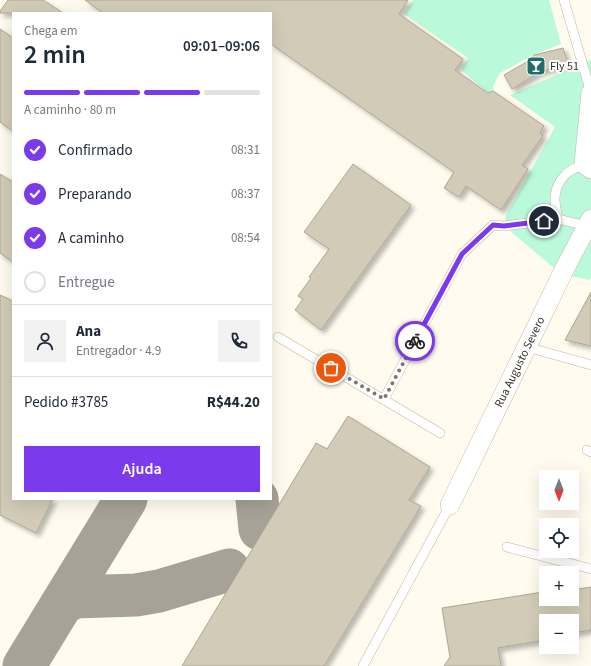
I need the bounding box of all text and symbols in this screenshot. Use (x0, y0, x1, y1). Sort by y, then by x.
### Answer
text: Chega em (24, 22, 78, 40)
text: 2 min (24, 36, 86, 73)
text: 09:01–09:06 (183, 36, 260, 57)
bar icon: Fly 51 (525, 55, 547, 77)
place label: Fly 51 (550, 58, 579, 75)
text: A caminho · 80 m (24, 101, 116, 119)
icon: check (24, 139, 46, 161)
text: Confirmado (58, 140, 133, 161)
text: 08:31 (231, 141, 260, 159)
icon: check (24, 183, 46, 205)
text: Preparando (58, 184, 132, 205)
text: 08:37 (231, 185, 260, 203)
pin (527, 204, 561, 238)
icon: home (533, 210, 555, 232)
icon: check (24, 227, 46, 249)
text: A caminho (58, 228, 124, 249)
text: 08:54 (231, 229, 260, 247)
text: Entregue (58, 272, 115, 293)
street label: Rua Augusto Severo (491, 314, 549, 410)
button: person (24, 320, 66, 362)
button: phone (218, 320, 260, 362)
text: Ana (76, 321, 101, 342)
courier (395, 321, 435, 361)
icon: bike (404, 330, 426, 352)
text: Entregador · 4.9 (76, 342, 161, 360)
pin (314, 351, 348, 385)
icon: bag (320, 357, 342, 379)
text: Pedido #3785 (24, 392, 108, 413)
text: R$44.20 (207, 392, 260, 413)
button: Ajuda (24, 446, 260, 492)
north arrow (539, 470, 579, 510)
map controls (539, 470, 579, 654)
button: locate (539, 518, 579, 558)
button: + (539, 566, 579, 606)
button: − (539, 614, 579, 654)

